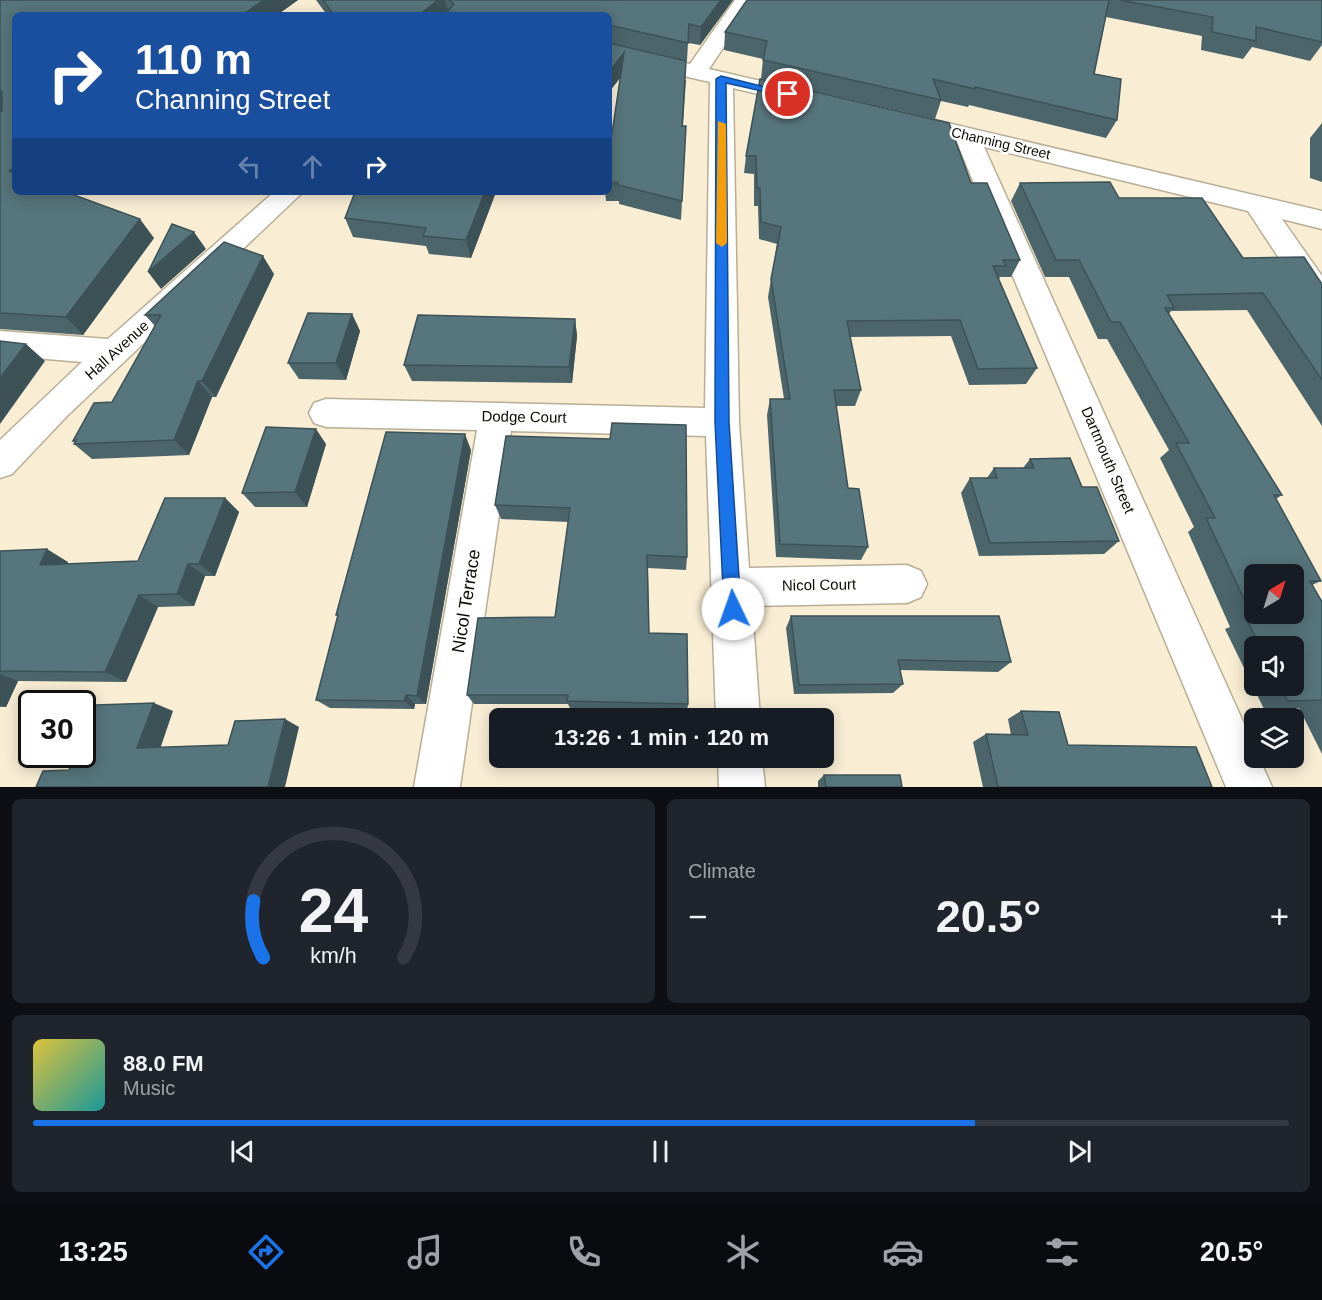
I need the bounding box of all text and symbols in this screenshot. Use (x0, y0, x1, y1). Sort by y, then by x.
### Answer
icon: right (36, 36, 114, 114)
text: 110 m (135, 36, 252, 83)
pin (762, 68, 813, 119)
icon: arrive (771, 77, 804, 110)
text: Channing Street (135, 85, 330, 115)
street label: Channing Street (950, 124, 1052, 162)
icon: left (233, 150, 266, 183)
icon: ahead (296, 150, 329, 183)
icon: right (359, 150, 392, 183)
street label: Hall Avenue (81, 317, 152, 383)
street label: Dartmouth Street (1078, 404, 1139, 516)
street label: Dodge Court (481, 407, 568, 426)
street label: Nicol Terrace (448, 548, 484, 654)
north arrow (1244, 564, 1304, 624)
map controls (1244, 564, 1304, 768)
street label: Nicol Court (782, 575, 857, 594)
position arrow (701, 577, 765, 641)
button: sound (1244, 636, 1304, 696)
speed limit sign: 30 (18, 690, 96, 768)
button: layers (1244, 708, 1304, 768)
text: 13:26 · 1 min · 120 m (554, 725, 769, 750)
text: Climate (688, 860, 756, 882)
text: 24 (299, 876, 368, 945)
text: 20.5° (936, 891, 1041, 942)
text: − (688, 898, 707, 935)
text: + (1270, 898, 1289, 935)
text: km/h (310, 944, 357, 968)
text: 88.0 FM (123, 1051, 204, 1076)
text: Music (123, 1077, 175, 1099)
icon: previous (226, 1135, 259, 1168)
icon: pause (644, 1135, 677, 1168)
icon: next (1063, 1135, 1096, 1168)
icon: directions (245, 1231, 287, 1273)
icon: music (404, 1231, 446, 1273)
icon: phone (563, 1231, 605, 1273)
icon: climate (722, 1231, 764, 1273)
icon: car (882, 1231, 924, 1273)
icon: filters (1041, 1231, 1083, 1273)
text: 13:25 (59, 1237, 128, 1267)
text: 20.5° (1200, 1237, 1263, 1267)

